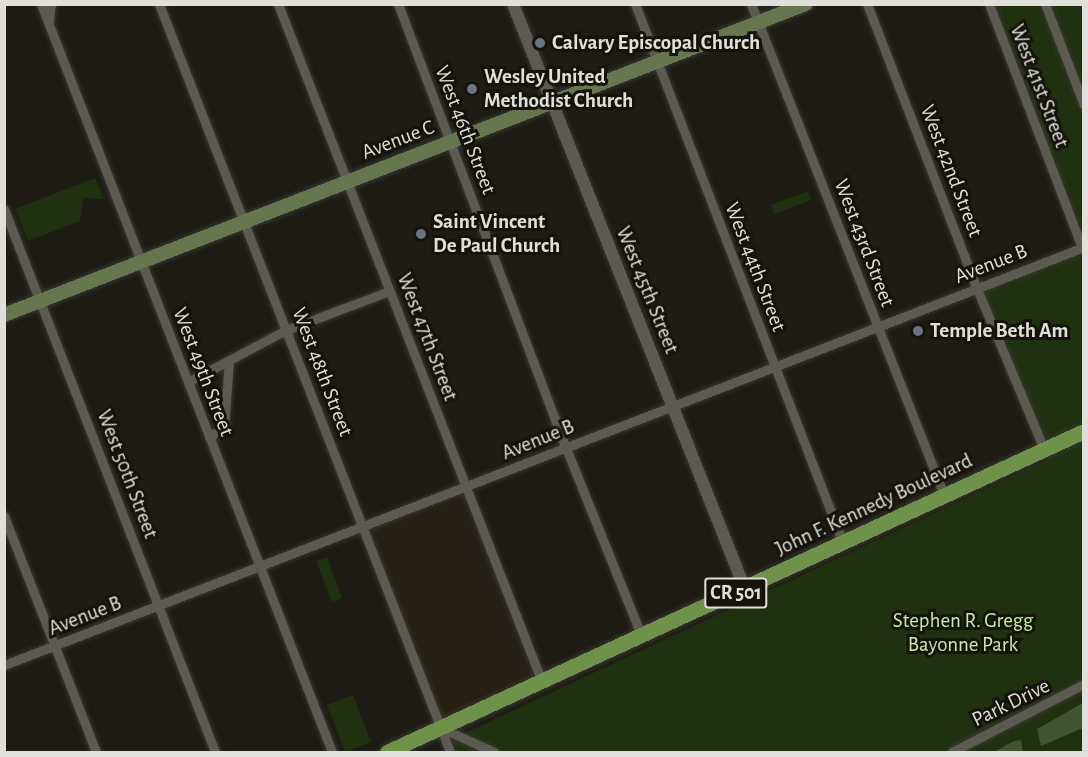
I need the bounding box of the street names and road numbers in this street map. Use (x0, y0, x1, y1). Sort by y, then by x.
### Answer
street label: West 41st Street (1004, 21, 1074, 151)
street label: West 46th Street (429, 62, 501, 198)
street label: West 42nd Street (914, 101, 988, 241)
street label: Avenue C (358, 115, 438, 165)
street label: West 43rd Street (828, 176, 900, 310)
street label: West 44th Street (719, 199, 791, 335)
street label: West 45th Street (610, 223, 684, 357)
street label: Avenue B (951, 239, 1031, 289)
street label: West 47th Street (391, 270, 463, 404)
street label: West 49th Street (167, 304, 239, 440)
street label: West 48th Street (286, 304, 358, 440)
street label: West 50th Street (91, 406, 163, 542)
street label: Avenue B (498, 414, 578, 466)
street label: John F. Kennedy Boulevard (772, 448, 976, 562)
road number: CR 501 (703, 576, 769, 610)
street label: Avenue B (45, 591, 125, 641)
street label: Park Drive (968, 673, 1054, 733)

